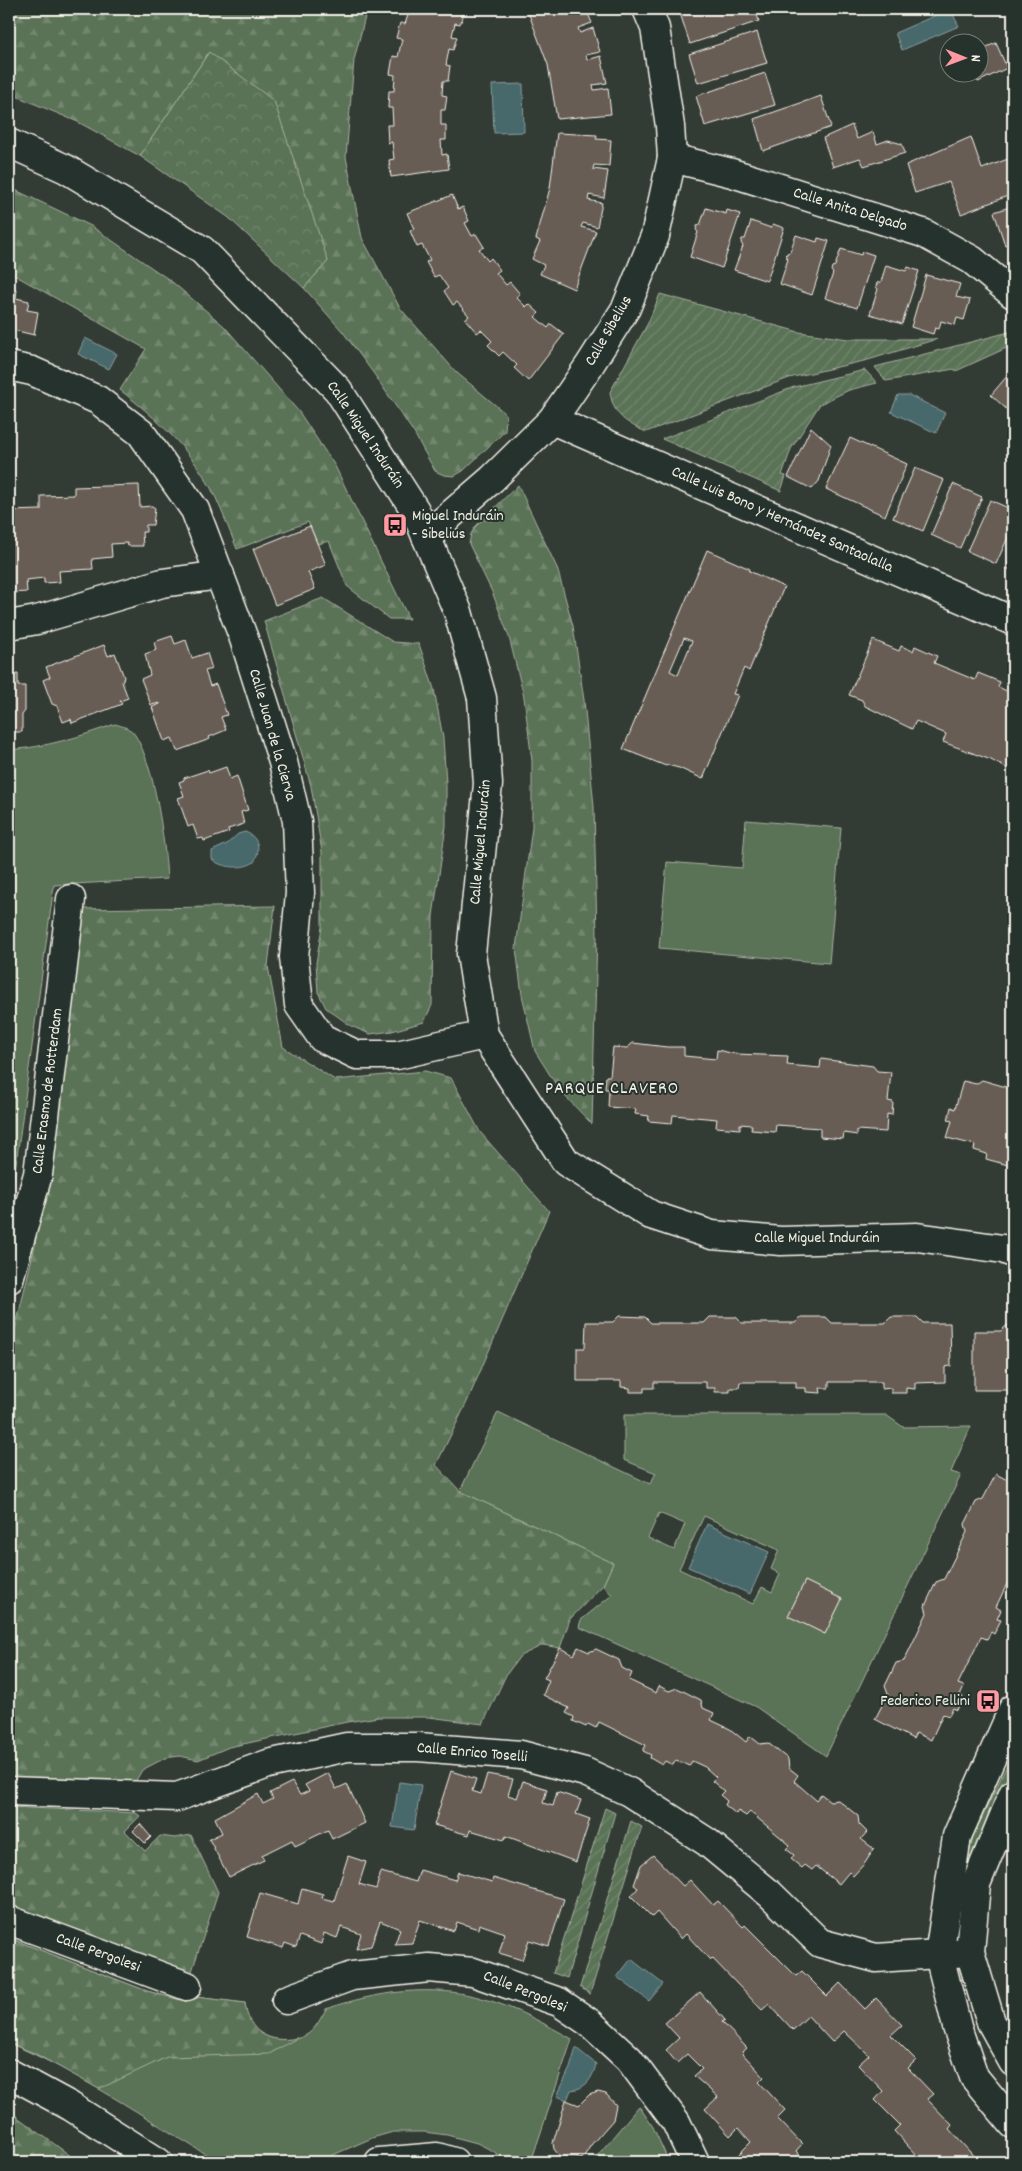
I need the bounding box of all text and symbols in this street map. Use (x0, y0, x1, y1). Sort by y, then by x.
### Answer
north arrow (940, 32, 990, 82)
text: N (965, 55, 985, 62)
street label: Calle Anita Delgado (790, 182, 910, 238)
street label: Calle Sibelius (580, 291, 639, 371)
street label: Calle Miguel Induráin (320, 377, 410, 493)
street label: Calle Luis Bono y Hernández Santaolalla (667, 461, 897, 580)
place label: Miguel Induráin - Sibelius (412, 505, 504, 546)
bus stop icon: Miguel Induráin - Sibelius (382, 512, 408, 538)
street label: Calle Juan de la Cierva (242, 666, 302, 804)
street label: Calle Miguel Induráin (464, 779, 498, 905)
street label: Calle Erasmo de Rotterdam (26, 1007, 70, 1175)
district label: PARQUE CLAVERO (545, 1077, 679, 1102)
street label: Calle Miguel Induráin (754, 1227, 880, 1250)
bus stop icon: Federico Fellini (975, 1688, 1001, 1714)
place label: Federico Fellini (880, 1690, 970, 1713)
street label: Calle Enrico Toselli (416, 1737, 528, 1769)
street label: Calle Pergolesi (52, 1927, 144, 1979)
street label: Calle Pergolesi (480, 1965, 570, 2019)

